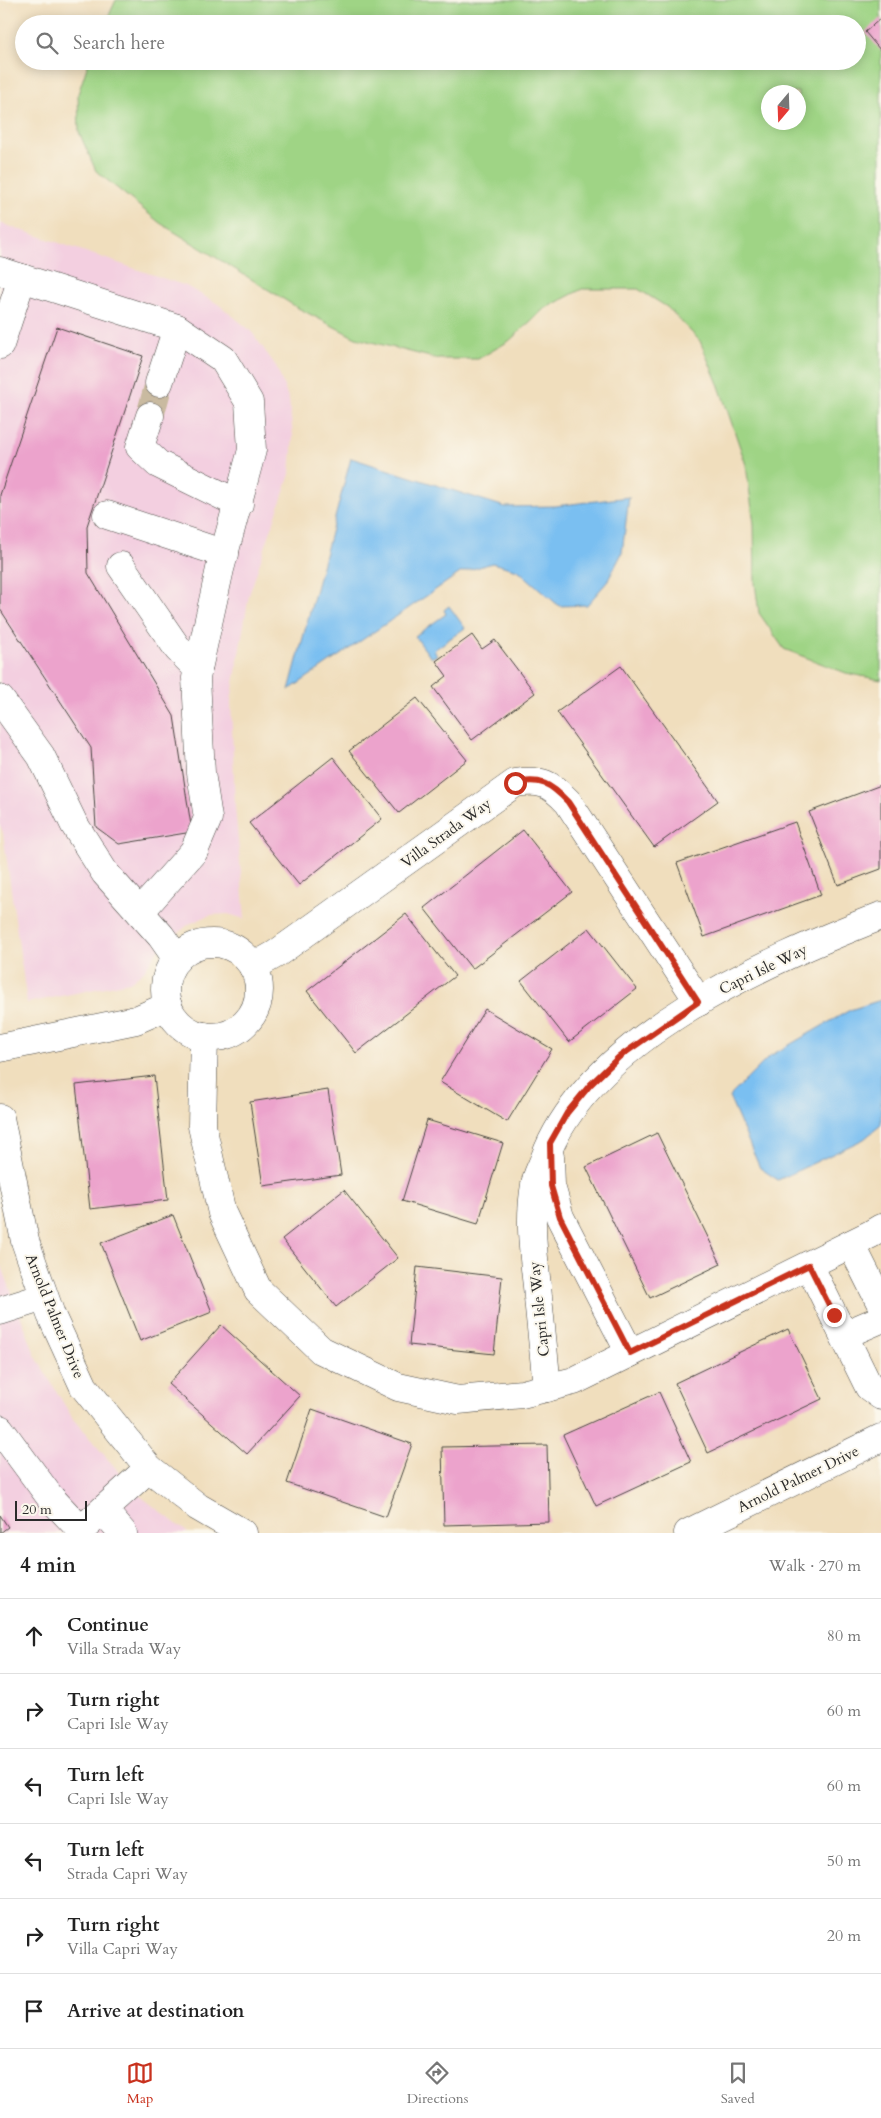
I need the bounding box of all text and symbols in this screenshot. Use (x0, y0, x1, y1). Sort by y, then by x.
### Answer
search box (15, 15, 866, 70)
icon: search (33, 29, 61, 57)
text: Search here (73, 30, 165, 56)
north arrow (761, 85, 806, 130)
route start (504, 772, 527, 795)
street label: Villa Strada Way (397, 793, 495, 873)
street label: Capri Isle Way (716, 939, 810, 999)
street label: Arnold Palmer Drive (21, 1251, 89, 1382)
street label: Capri Isle Way (524, 1260, 554, 1357)
route end (823, 1304, 846, 1327)
street label: Arnold Palmer Drive (734, 1441, 862, 1517)
scale bar (15, 1498, 88, 1521)
text: 20 m (22, 1500, 52, 1519)
text: 4 min (20, 1551, 76, 1580)
text: Walk · 270 m (769, 1555, 861, 1577)
text: Continue (67, 1612, 149, 1638)
icon: ahead (20, 1622, 48, 1650)
text: 80 m (827, 1625, 861, 1647)
text: Villa Strada Way (67, 1638, 181, 1660)
text: Turn right (67, 1687, 159, 1713)
icon: right (20, 1697, 48, 1725)
text: 60 m (827, 1700, 861, 1722)
text: Capri Isle Way (67, 1713, 169, 1735)
text: Turn left (67, 1762, 144, 1788)
icon: left (20, 1772, 48, 1800)
text: 60 m (827, 1775, 861, 1797)
text: Capri Isle Way (67, 1788, 169, 1810)
text: Turn left (67, 1837, 144, 1863)
icon: left (20, 1847, 48, 1875)
text: 50 m (827, 1850, 861, 1872)
text: Strada Capri Way (67, 1863, 188, 1885)
text: Turn right (67, 1912, 159, 1938)
icon: right (20, 1922, 48, 1950)
text: 20 m (827, 1925, 861, 1947)
text: Villa Capri Way (67, 1938, 178, 1960)
icon: arrive (20, 1997, 48, 2025)
text: Arrive at destination (67, 1998, 244, 2024)
tab: Map (126, 2059, 154, 2108)
tab: Directions (407, 2059, 468, 2108)
tab: Saved (721, 2059, 755, 2108)

